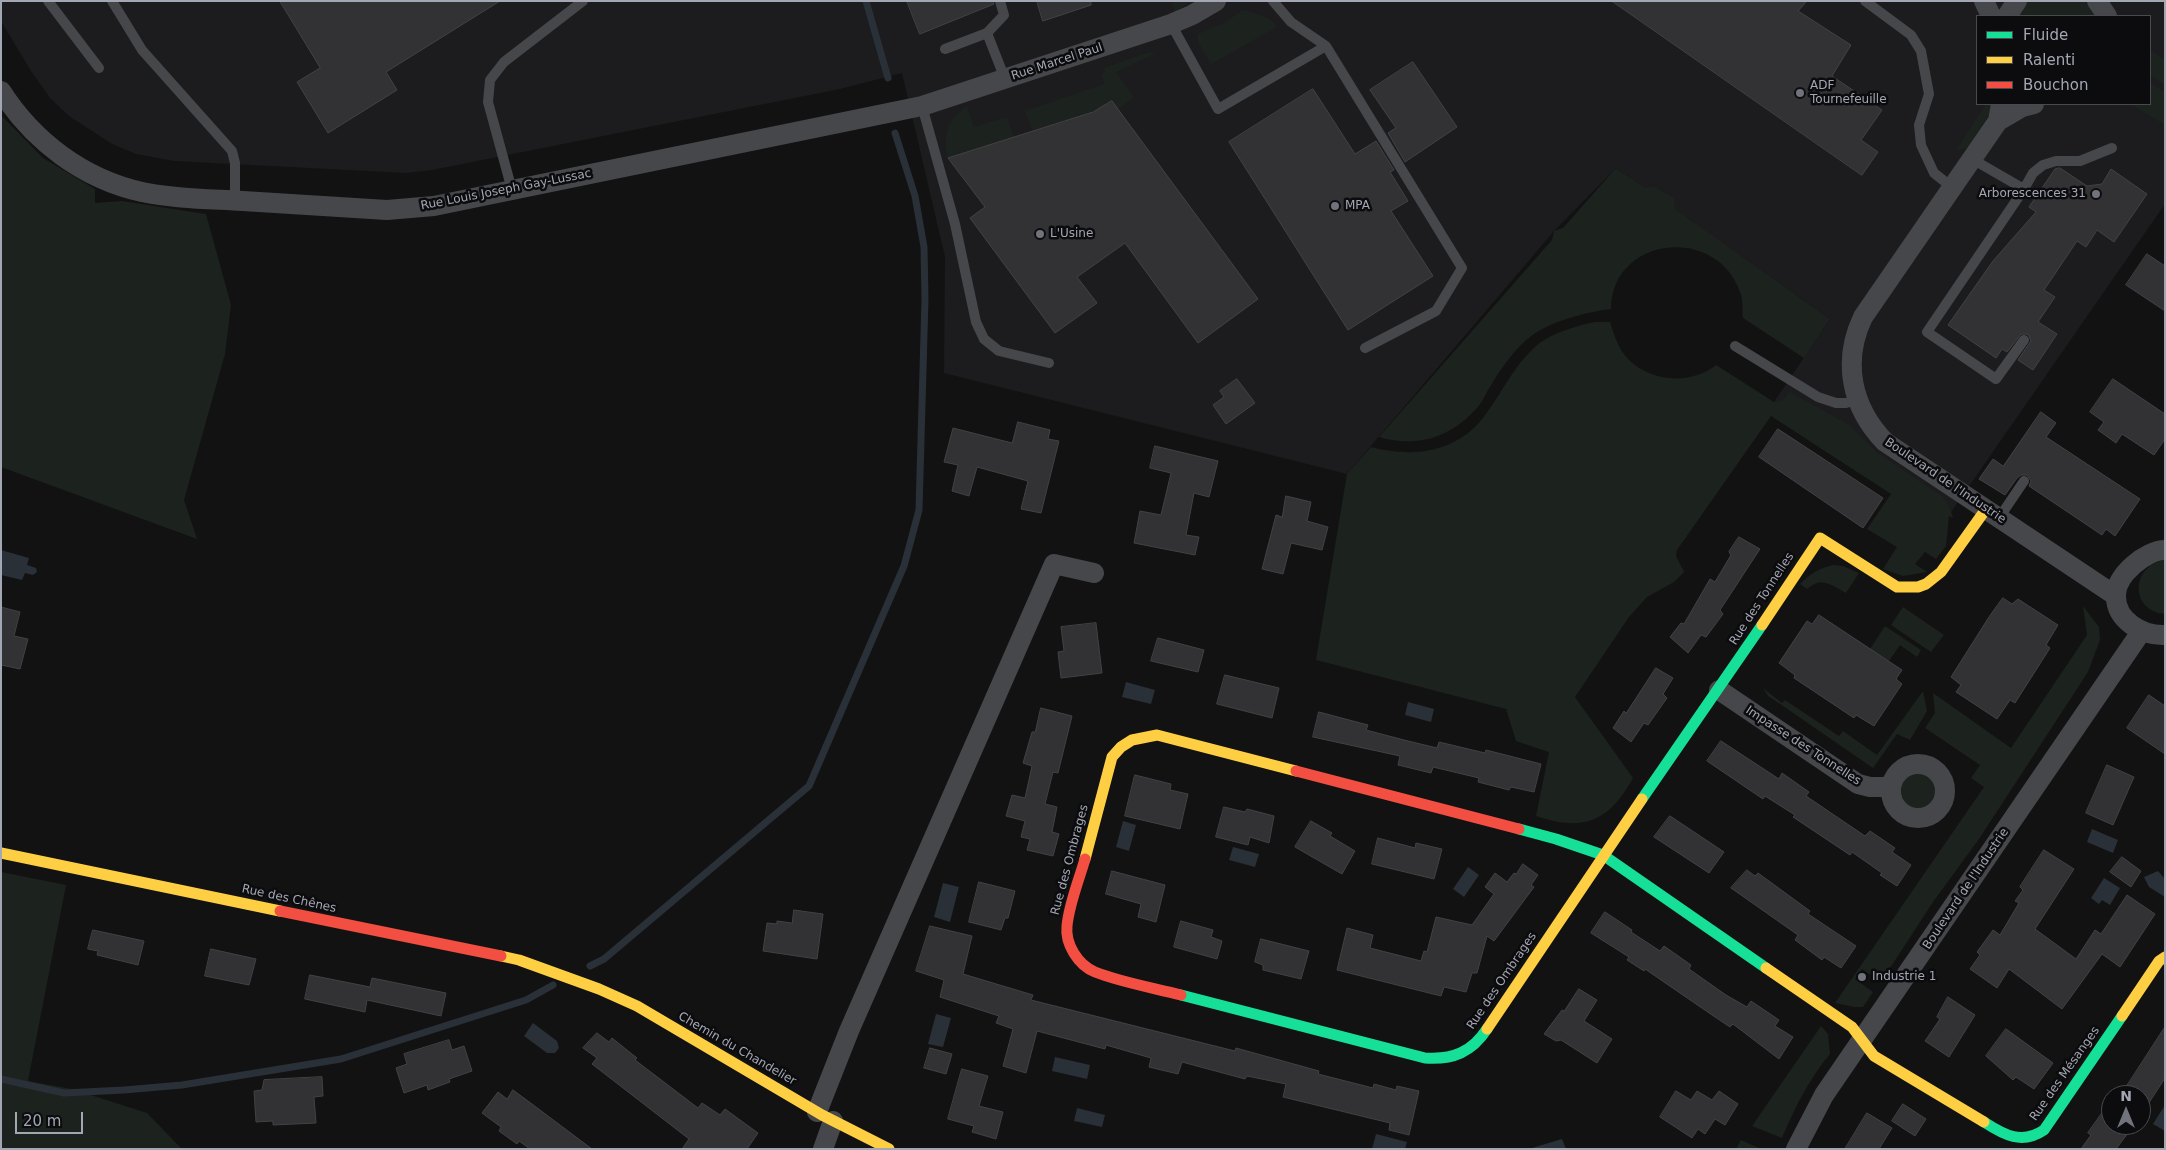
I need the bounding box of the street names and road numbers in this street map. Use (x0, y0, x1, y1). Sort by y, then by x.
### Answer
street label: Rue Marcel Paul (1010, 40, 1104, 84)
street label: Rue Louis Joseph Gay-Lussac (420, 166, 592, 214)
street label: Boulevard de l'Industrie (1882, 435, 2008, 527)
street label: Rue des Tonnelles (1727, 550, 1797, 648)
street label: Impasse des Tonnelles (1743, 703, 1863, 789)
street label: Rue des Ombrages (1048, 803, 1092, 917)
street label: Boulevard de l'Industrie (1920, 826, 2012, 952)
street label: Rue des Chênes (240, 882, 338, 916)
street label: Rue des Ombrages (1464, 930, 1540, 1032)
street label: Chemin du Chandelier (675, 1009, 799, 1089)
street label: Rue des Mésanges (2027, 1024, 2103, 1124)

